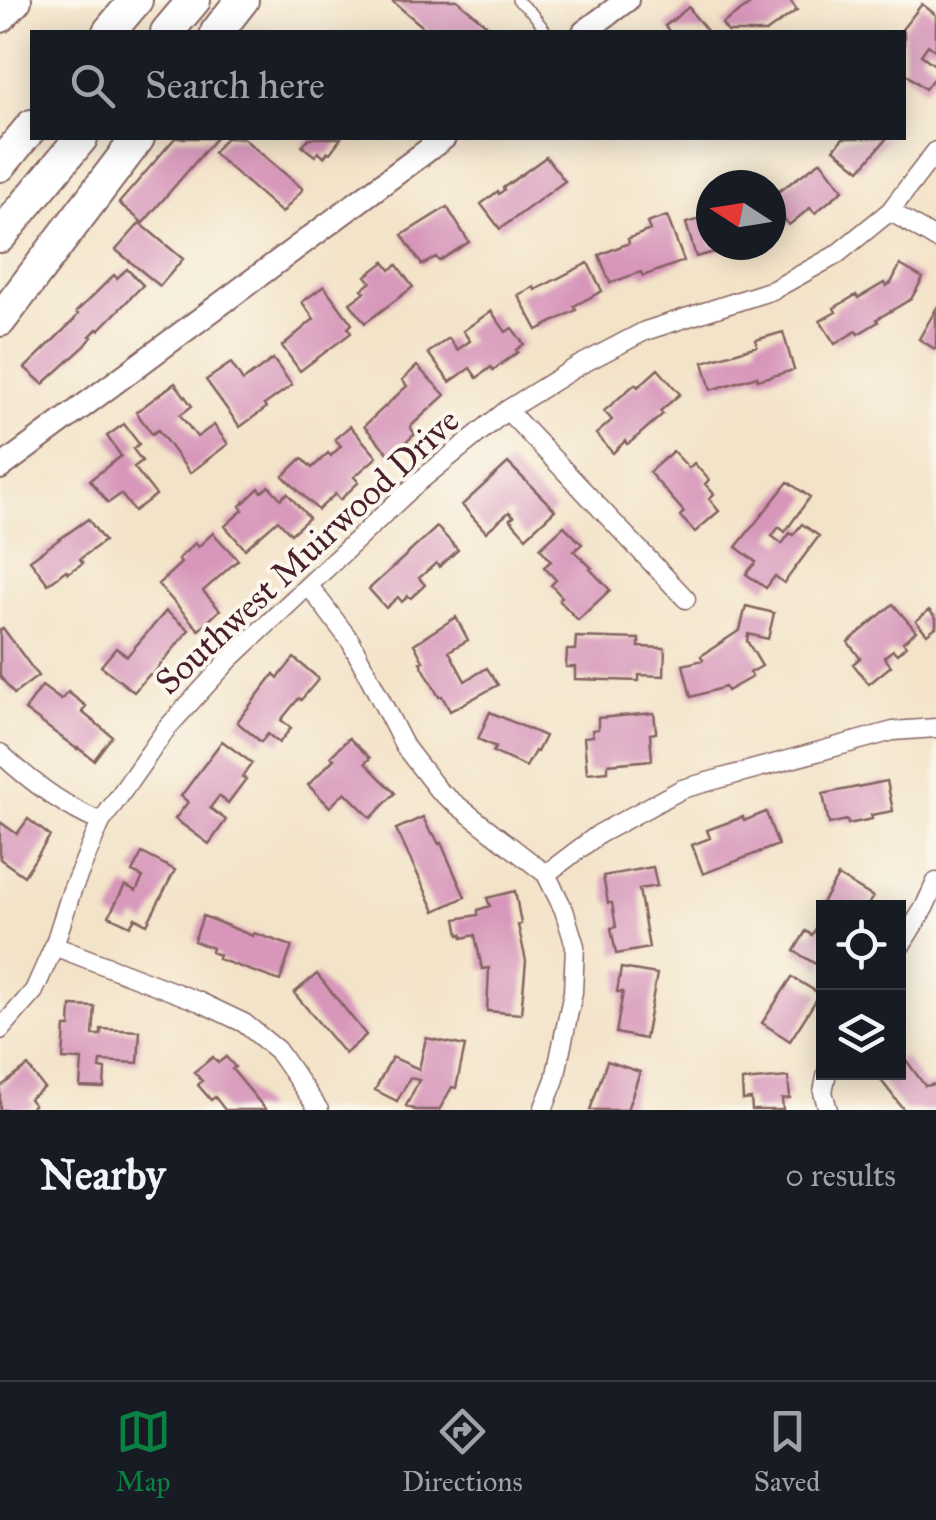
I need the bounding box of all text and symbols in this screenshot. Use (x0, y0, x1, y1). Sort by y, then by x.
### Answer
search box (30, 30, 906, 140)
icon: search (65, 58, 120, 113)
text: Search here (145, 62, 325, 108)
north arrow (696, 170, 786, 260)
street label: Southwest Muirwood Drive (146, 399, 468, 703)
map controls (816, 900, 906, 1080)
button: locate (816, 900, 906, 990)
button: layers (816, 990, 906, 1080)
text: Nearby (40, 1149, 165, 1201)
text: 0 results (785, 1156, 896, 1195)
tab: Map (116, 1404, 171, 1499)
tab: Directions (402, 1404, 523, 1499)
tab: Saved (754, 1404, 820, 1499)

